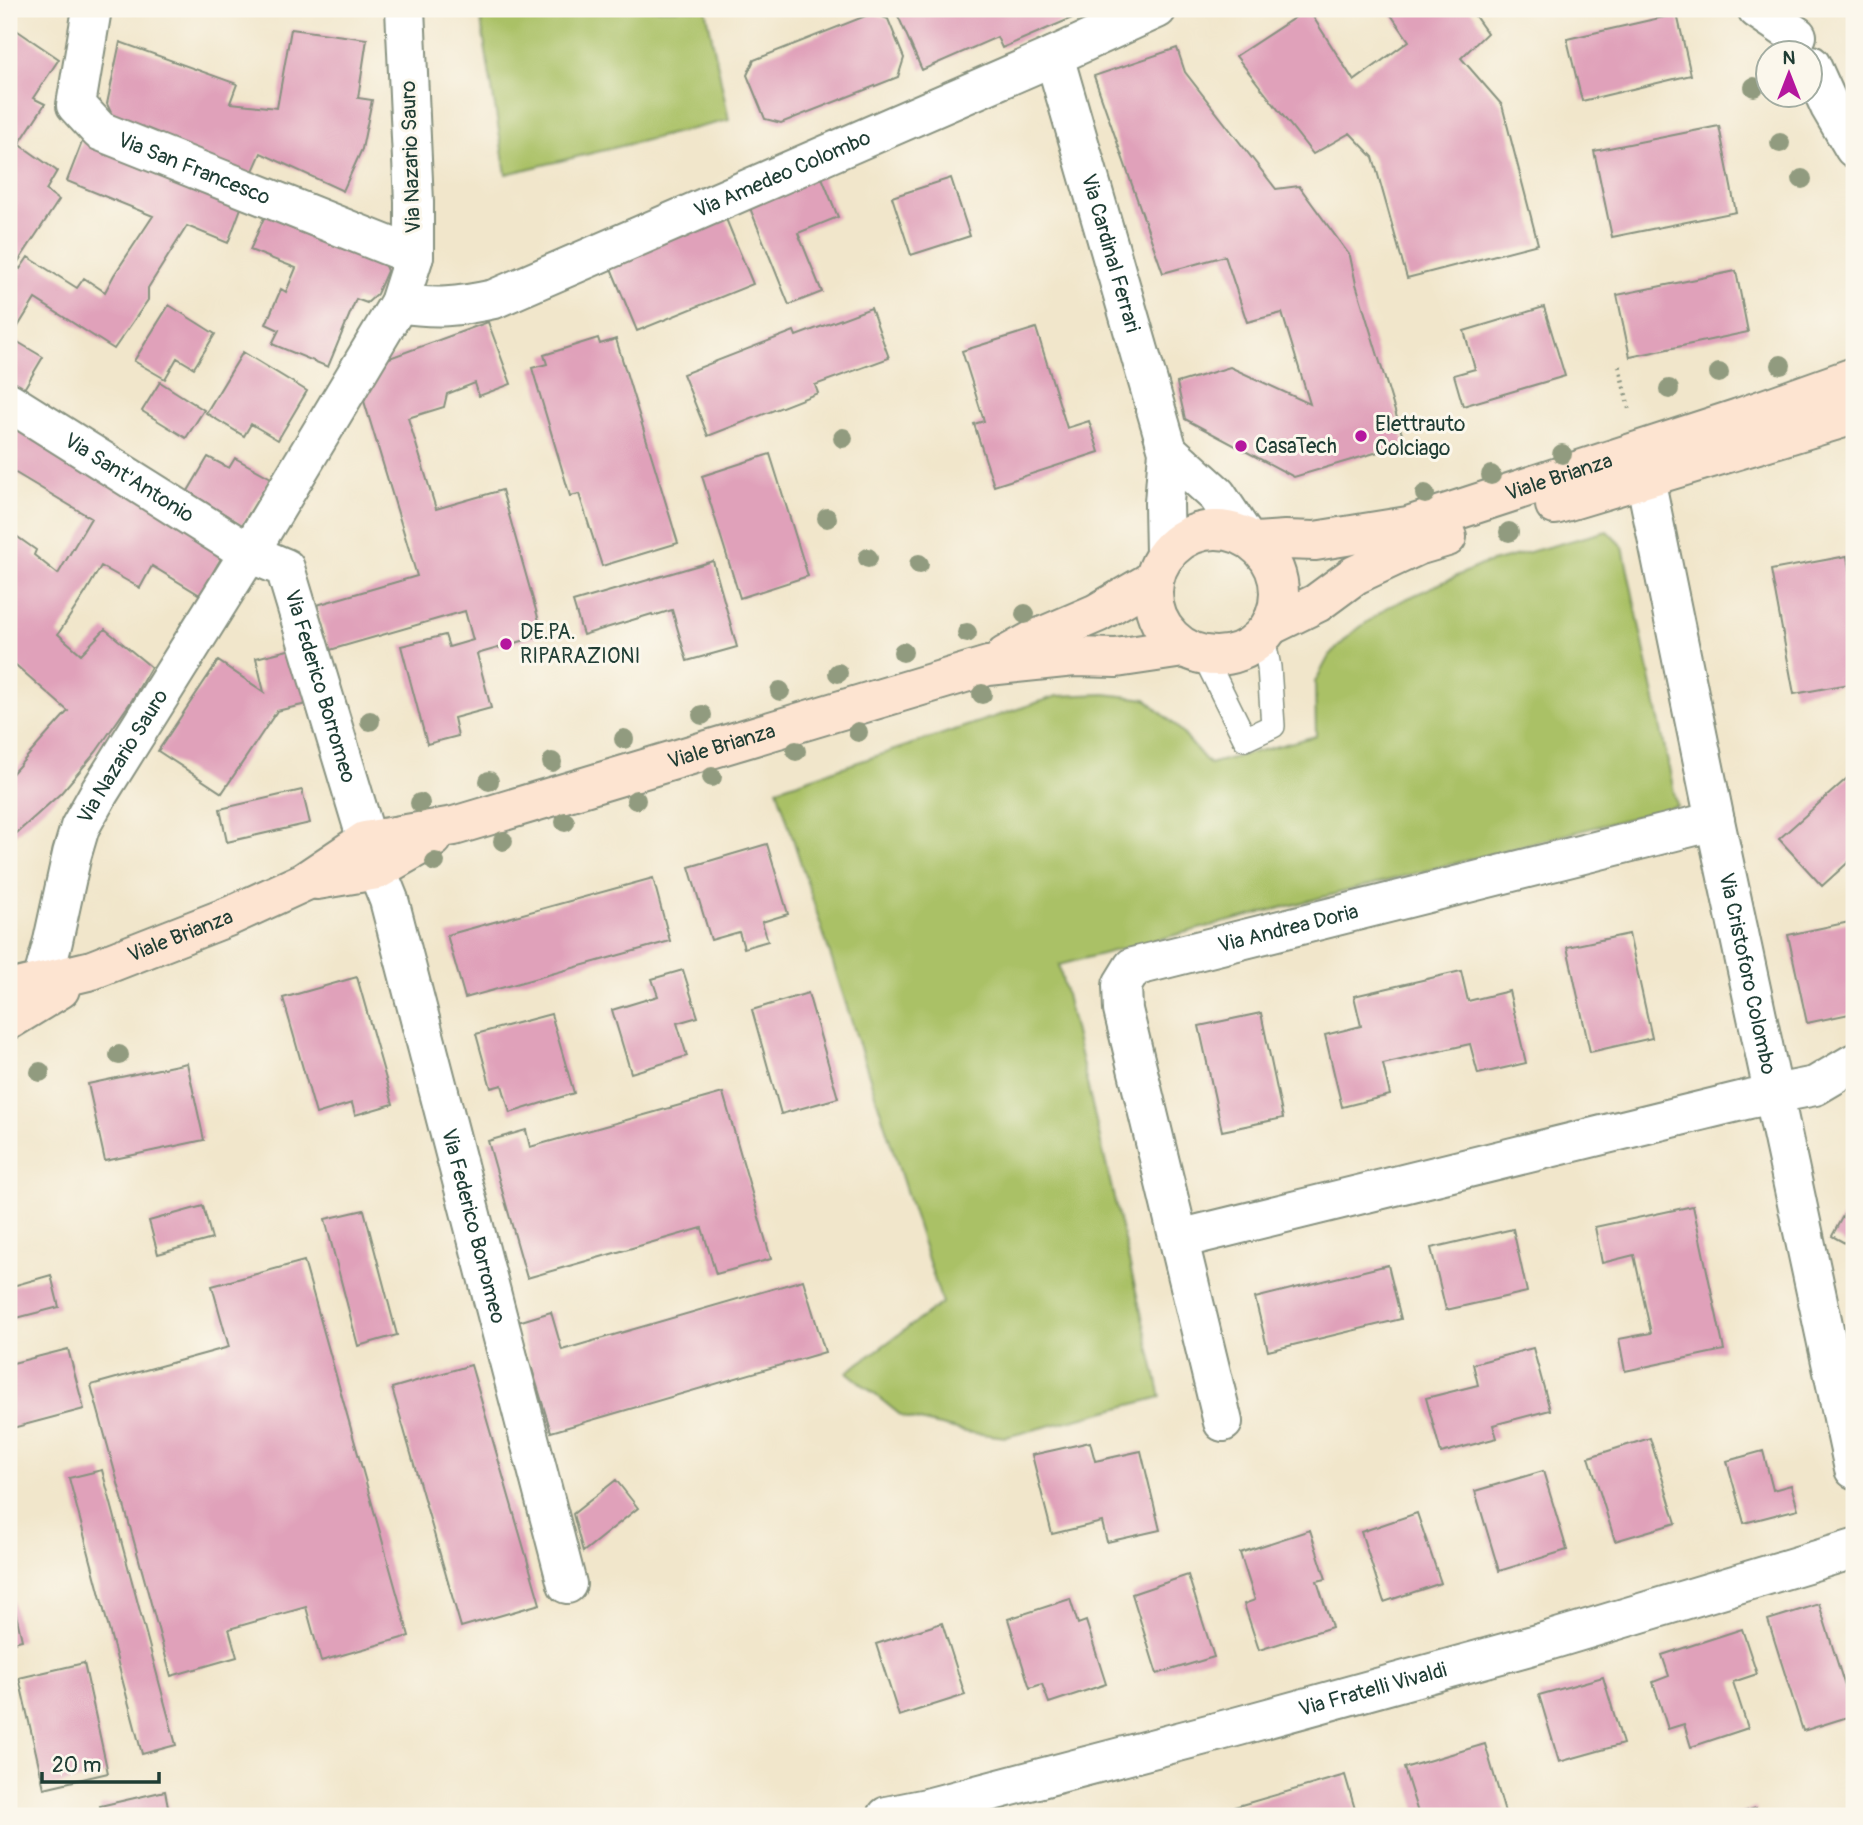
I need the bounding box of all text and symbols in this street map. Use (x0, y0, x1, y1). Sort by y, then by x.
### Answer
north arrow (1755, 38, 1825, 108)
text: N (1783, 46, 1796, 70)
street label: Via Nazario Sauro (395, 80, 427, 234)
street label: Via Amedeo Colombo (690, 124, 875, 224)
street label: Via San Francesco (114, 126, 274, 211)
street label: Via Cardinal Ferrari (1075, 170, 1147, 336)
place label: Elettrauto Colciago (1375, 411, 1465, 462)
street label: Via Sant'Antonio (59, 427, 199, 529)
marker: Elettrauto Colciago (1353, 428, 1369, 444)
place label: CasaTech (1255, 433, 1337, 460)
marker: CasaTech (1233, 438, 1249, 454)
street label: Viale Brianza (1502, 447, 1616, 507)
street label: Via Federico Borromeo (279, 586, 362, 786)
place label: DE.PA. RIPARAZIONI (520, 619, 640, 670)
marker: DE.PA. RIPARAZIONI (498, 636, 514, 652)
street label: Via Nazario Sauro (71, 684, 174, 828)
street label: Viale Brianza (664, 717, 778, 775)
street label: Via Cristoforo Colombo (1713, 870, 1782, 1077)
street label: Via Andrea Doria (1215, 898, 1361, 959)
street label: Viale Brianza (124, 903, 237, 968)
street label: Via Federico Borromeo (435, 1125, 512, 1326)
street label: Via Fratelli Vivaldi (1296, 1656, 1450, 1722)
scale bar (42, 1741, 159, 1785)
text: 20 m (52, 1752, 101, 1779)

